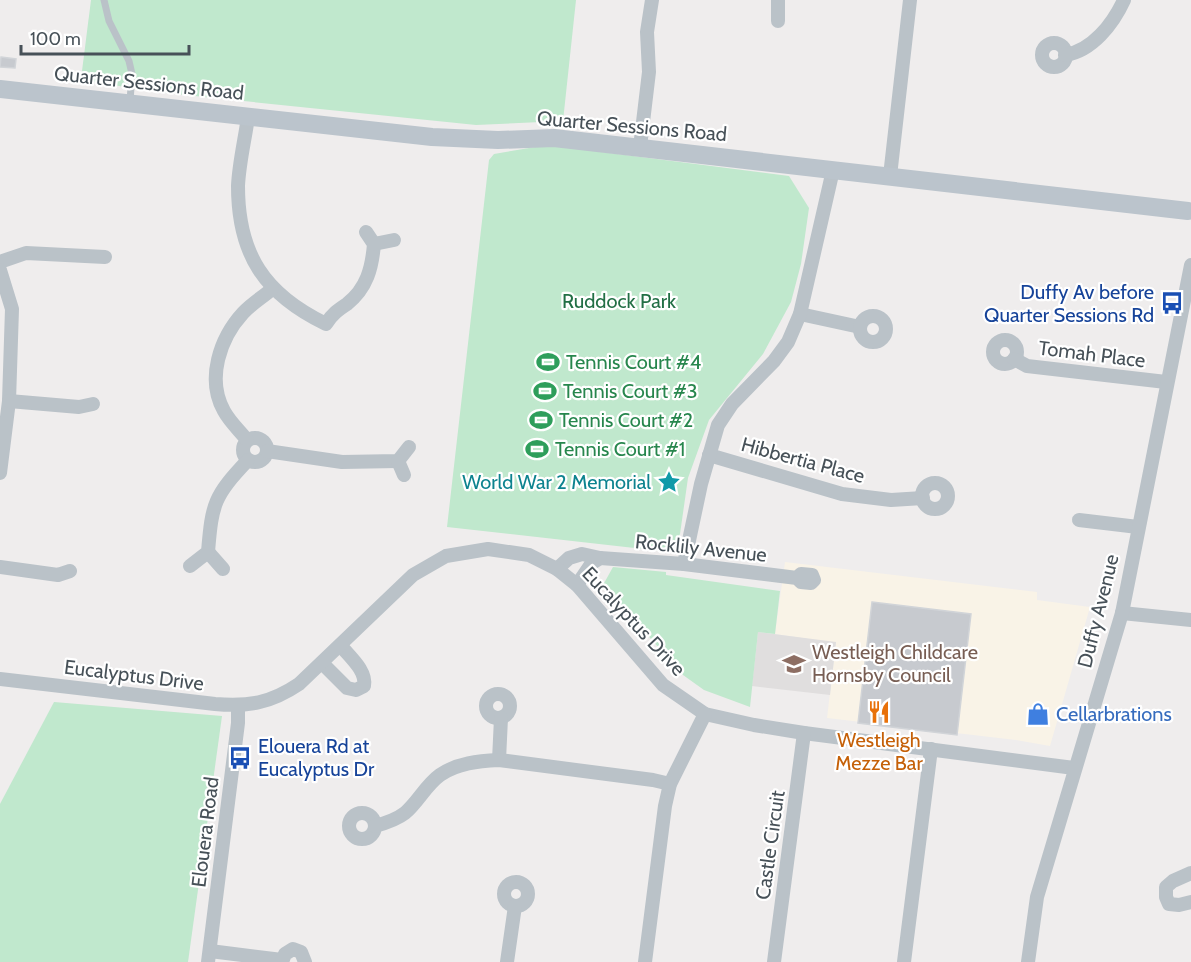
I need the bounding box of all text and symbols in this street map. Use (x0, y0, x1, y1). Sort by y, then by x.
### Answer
scale bar (21, 18, 189, 56)
text: 100 m (30, 28, 81, 50)
street label: Quarter Sessions Road (53, 61, 245, 105)
street label: Quarter Sessions Road (536, 106, 728, 146)
place label: Duffy Av before Quarter Sessions Rd (984, 280, 1154, 327)
park label: Ruddock Park (562, 289, 676, 313)
bus stop icon: Duffy Av before Quarter Sessions Rd (1159, 290, 1185, 316)
street label: Tomah Place (1037, 336, 1147, 372)
sports icon: Tennis Court #4 (535, 349, 561, 375)
place label: Tennis Court #4 (566, 350, 702, 374)
sports icon: Tennis Court #3 (532, 378, 558, 404)
place label: Tennis Court #3 (563, 379, 698, 403)
sports icon: Tennis Court #2 (528, 407, 554, 433)
place label: Tennis Court #2 (559, 408, 693, 432)
street label: Hibbertia Place (739, 432, 867, 488)
sports icon: Tennis Court #1 (524, 436, 550, 462)
place label: Tennis Court #1 (555, 437, 685, 461)
place icon: World War 2 Memorial (656, 469, 682, 495)
place label: World War 2 Memorial (462, 470, 651, 494)
street label: Rocklily Avenue (634, 529, 768, 567)
street label: Duffy Avenue (1072, 552, 1124, 670)
street label: Eucalyptus Drive (577, 561, 691, 681)
place label: Westleigh Childcare Hornsby Council (812, 640, 978, 687)
school or university icon: Westleigh Childcare Hornsby Council (781, 651, 807, 677)
street label: Eucalyptus Drive (63, 655, 205, 695)
restaurant icon: Westleigh Mezze Bar (866, 699, 892, 725)
shop icon: Cellarbrations (1025, 701, 1051, 727)
place label: Cellarbrations (1056, 702, 1172, 726)
place label: Westleigh Mezze Bar (835, 728, 923, 775)
place label: Elouera Rd at Eucalyptus Dr (258, 734, 375, 781)
bus stop icon: Elouera Rd at Eucalyptus Dr (227, 745, 253, 771)
street label: Elouera Road (186, 775, 224, 889)
street label: Castle Circuit (750, 789, 790, 901)

